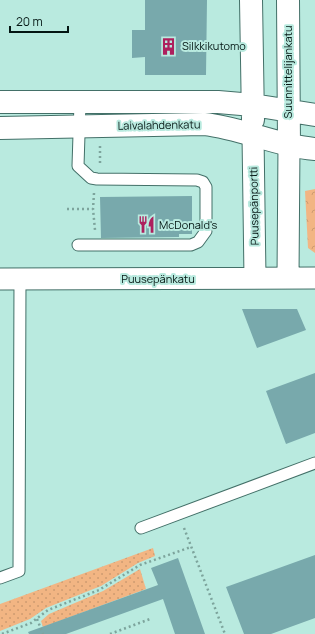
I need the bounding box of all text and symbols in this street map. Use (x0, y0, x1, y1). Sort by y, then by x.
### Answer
scale bar (10, 8, 68, 34)
text: 20 m (16, 13, 43, 30)
street label: Suunnittelijankatu (280, 25, 295, 119)
building icon: Silkkikutomo (159, 36, 179, 56)
place label: Silkkikutomo (182, 38, 246, 53)
street label: Laivalahdenkatu (118, 116, 200, 133)
street label: Puusepänportti (245, 167, 262, 245)
restaurant icon: McDonald's (136, 215, 156, 235)
place label: McDonald's (159, 217, 217, 232)
street label: Puusepänkatu (121, 271, 195, 286)

